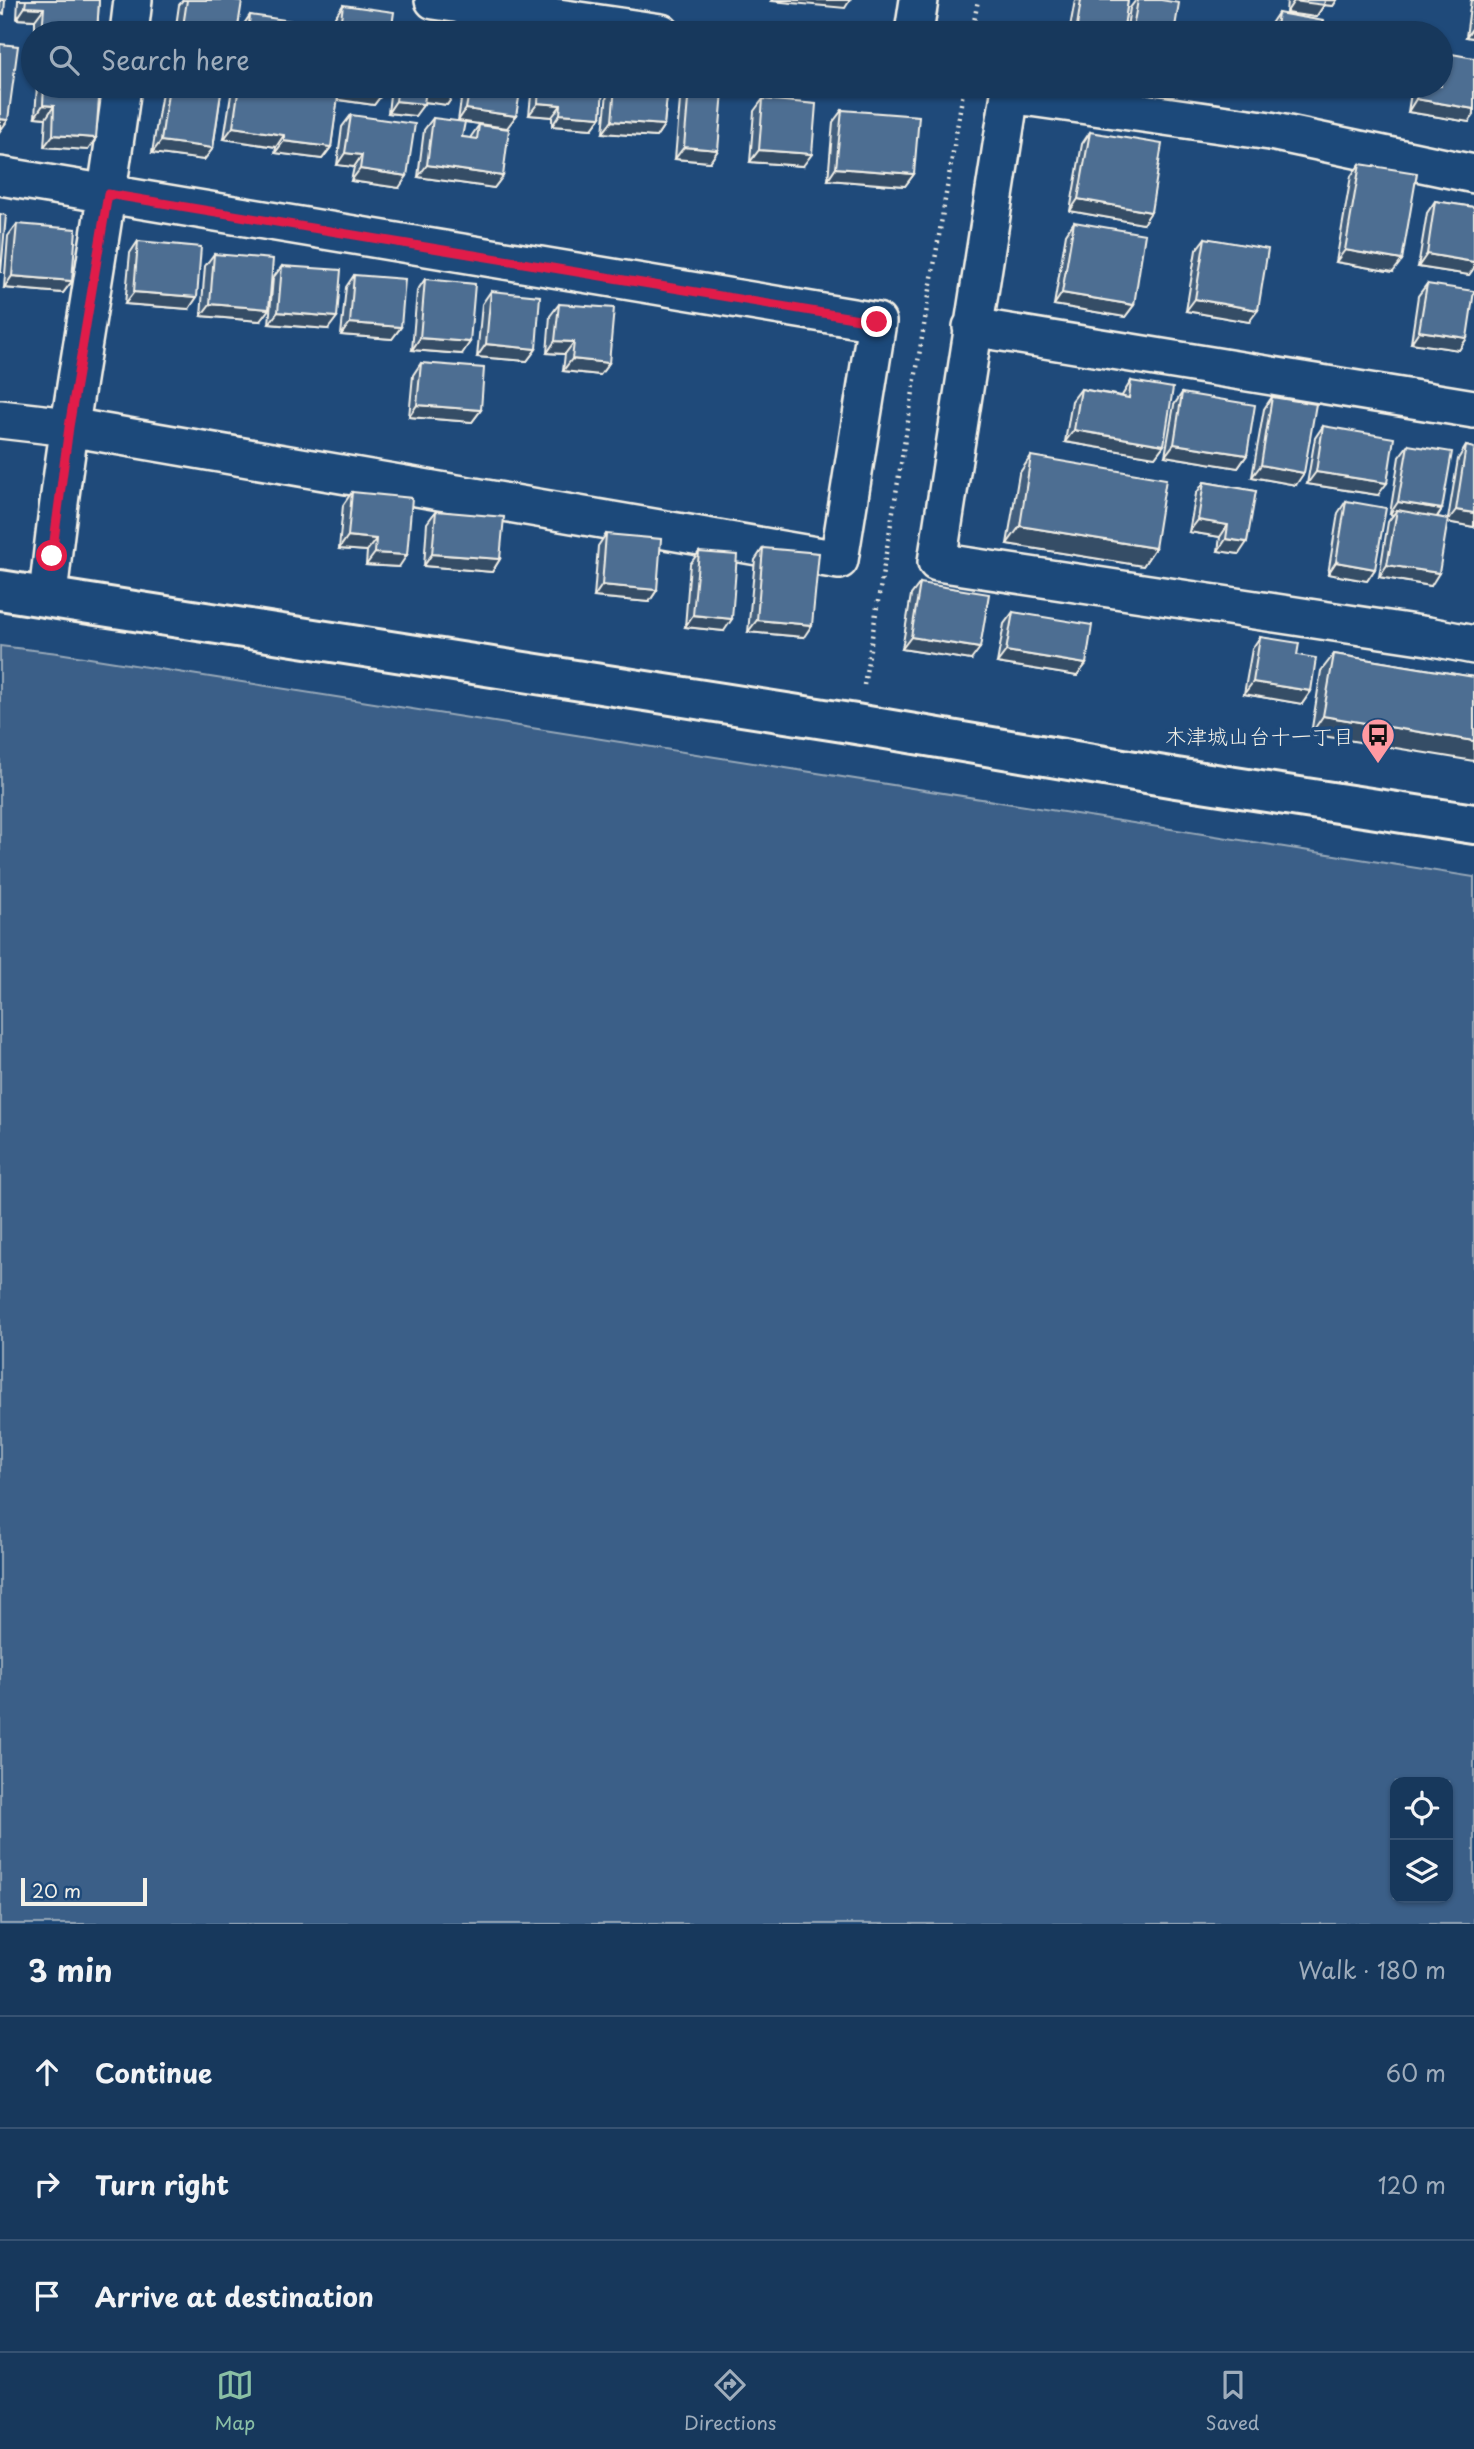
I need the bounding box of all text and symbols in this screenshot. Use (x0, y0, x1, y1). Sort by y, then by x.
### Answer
search box (21, 21, 1453, 98)
text: Search here (101, 40, 250, 79)
icon: search (45, 41, 83, 79)
route end (861, 306, 892, 337)
route start (36, 540, 67, 571)
bus stop icon: 木津城山台十一丁目 (1359, 716, 1397, 765)
place label: 木津城山台十一丁目 (1165, 719, 1354, 751)
map controls (1390, 1777, 1453, 1903)
button: locate (1390, 1777, 1453, 1840)
button: layers (1390, 1840, 1453, 1903)
scale bar (21, 1875, 147, 1907)
text: 20 m (32, 1876, 81, 1904)
text: 3 min (28, 1947, 113, 1992)
text: Walk · 180 m (1298, 1952, 1446, 1987)
icon: ahead (28, 2053, 66, 2091)
text: Continue (95, 2053, 212, 2092)
text: 60 m (1386, 2055, 1446, 2090)
icon: right (28, 2165, 66, 2203)
text: Turn right (95, 2165, 229, 2204)
text: 120 m (1378, 2167, 1446, 2202)
icon: arrive (28, 2277, 66, 2315)
text: Arrive at destination (95, 2277, 374, 2316)
tab: Map (215, 2366, 255, 2436)
tab: Directions (684, 2366, 777, 2436)
tab: Saved (1206, 2366, 1259, 2436)

